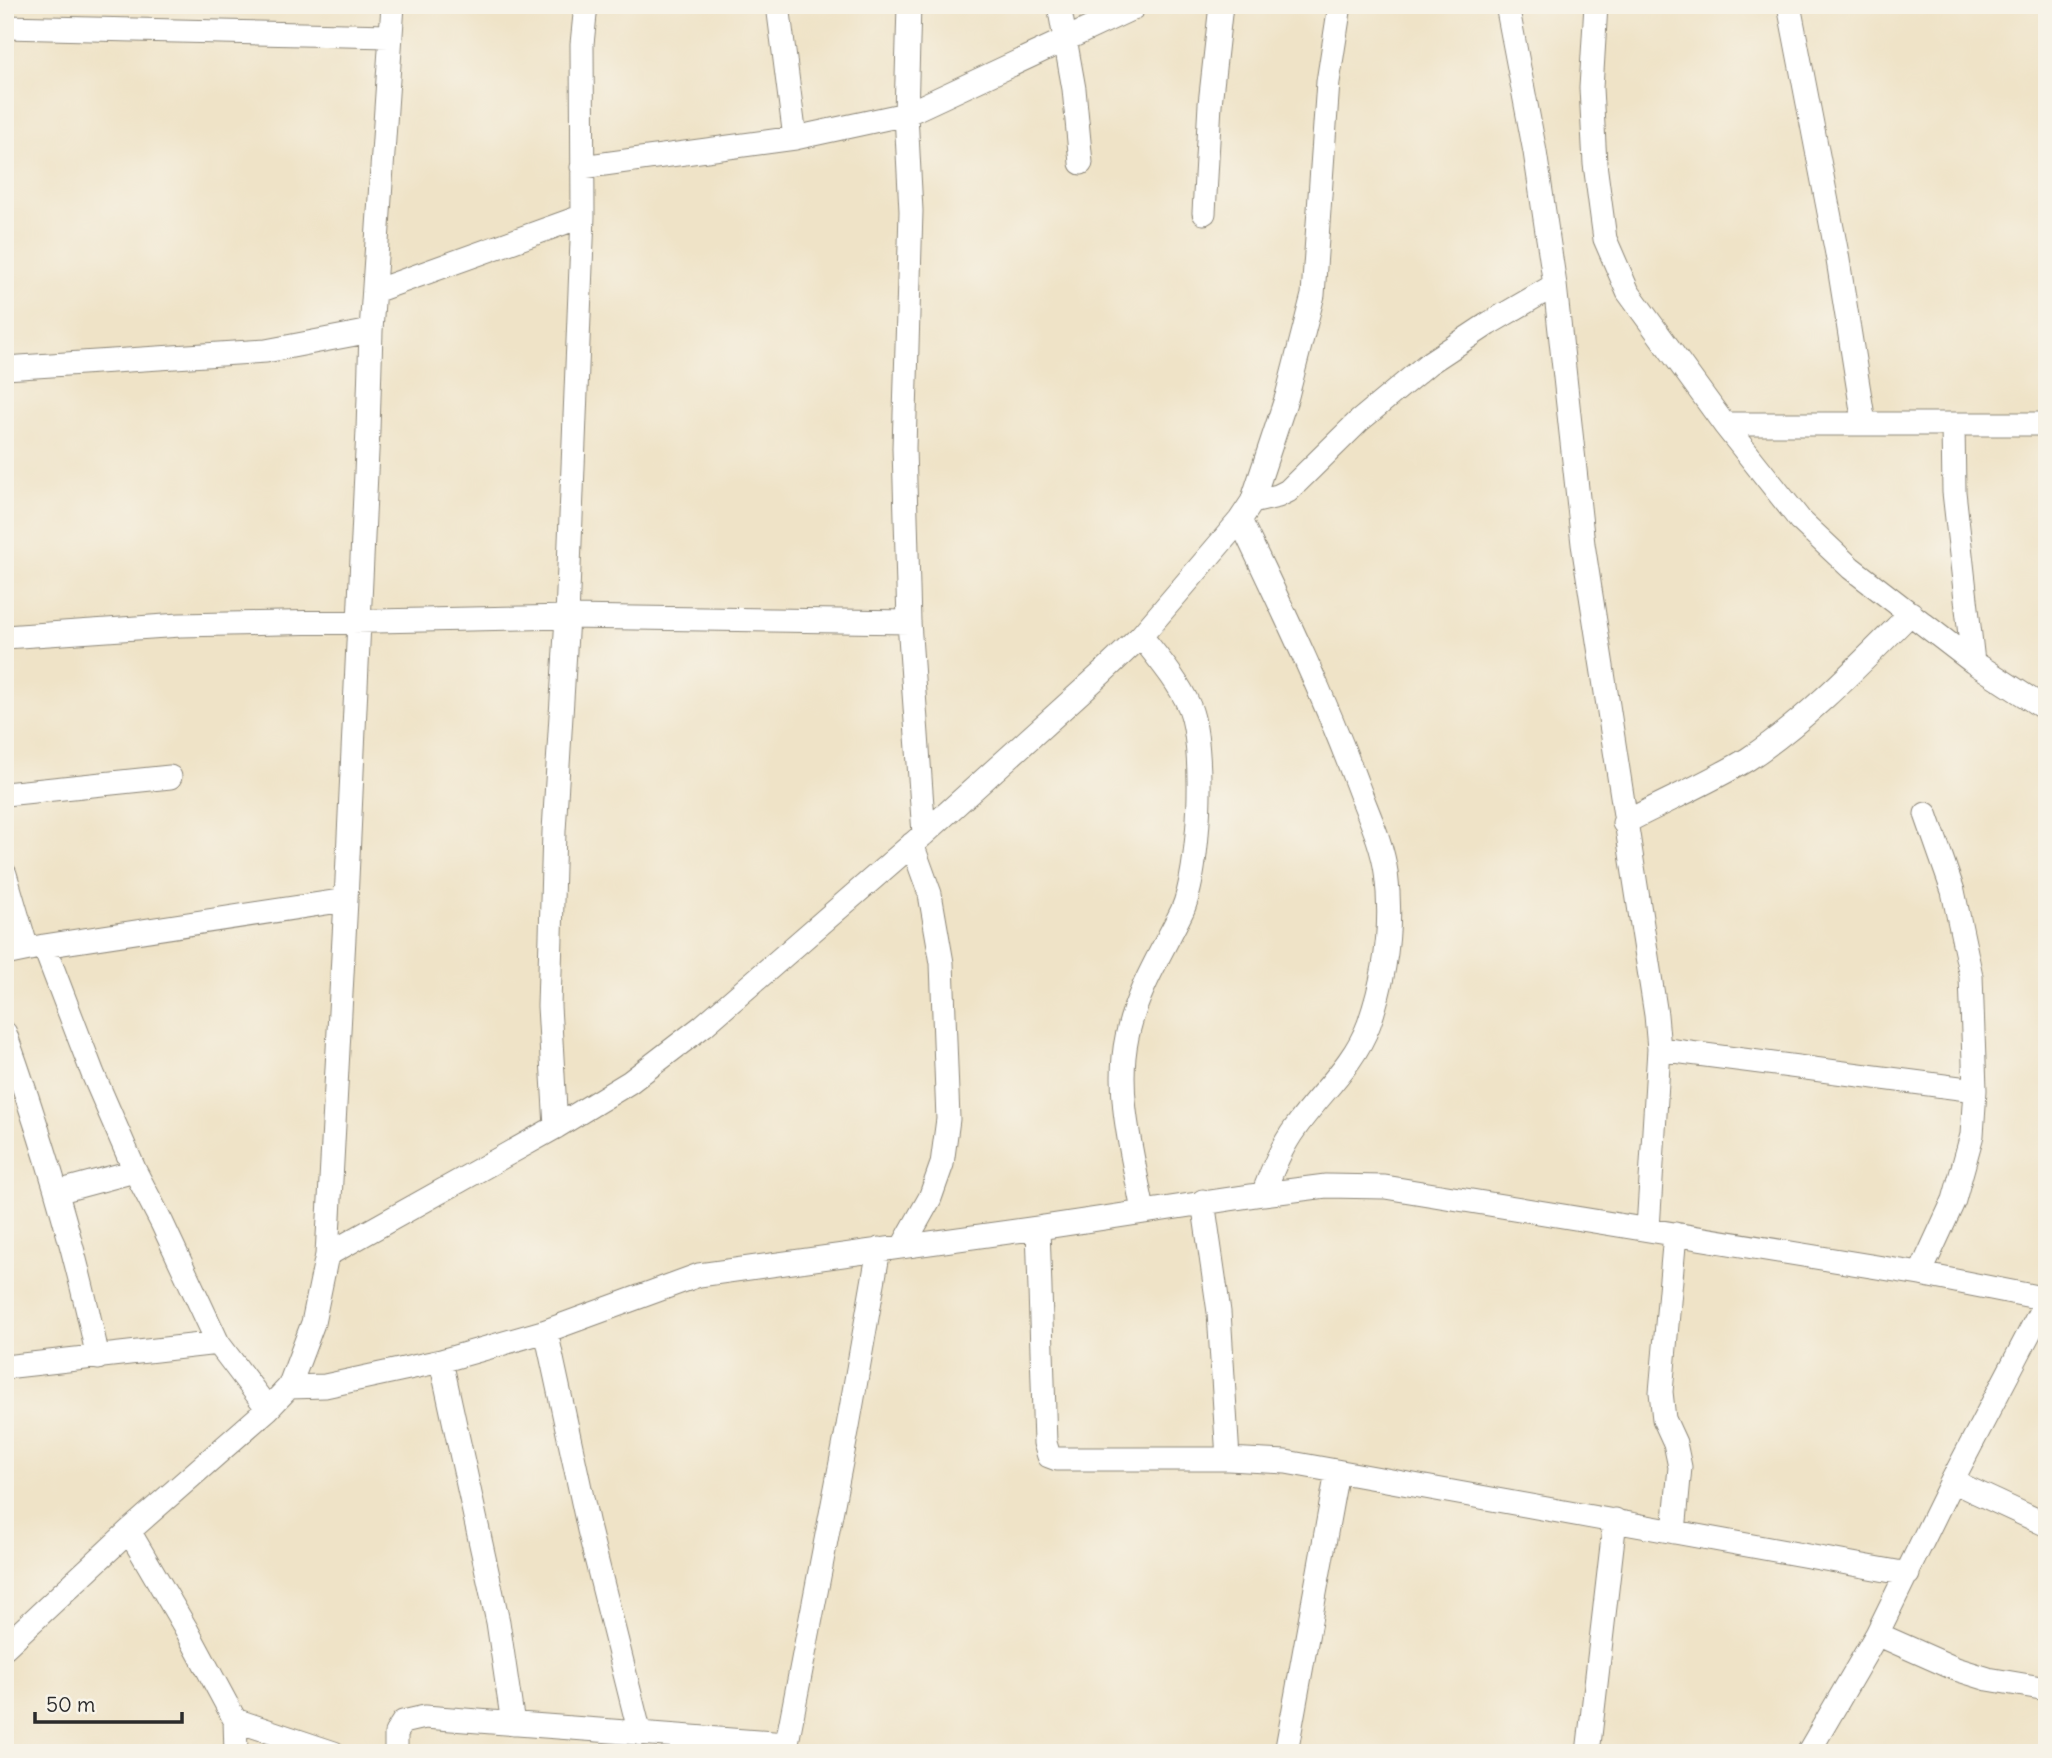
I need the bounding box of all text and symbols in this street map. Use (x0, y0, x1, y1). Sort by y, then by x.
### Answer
scale bar (35, 1681, 182, 1725)
text: 50 m (46, 1691, 95, 1718)

